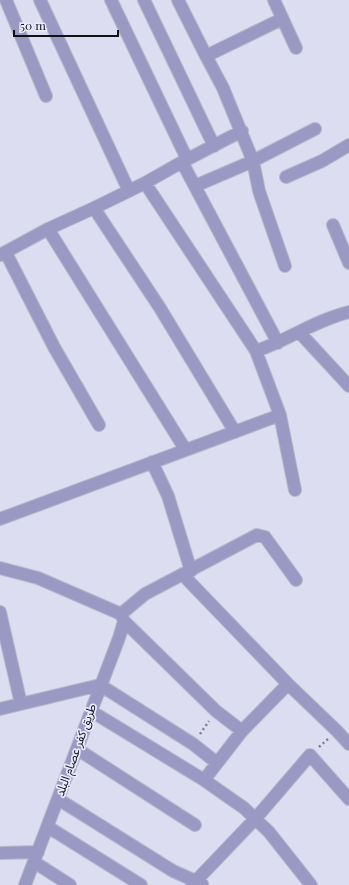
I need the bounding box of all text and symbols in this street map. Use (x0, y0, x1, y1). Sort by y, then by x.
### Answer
scale bar (14, 12, 118, 38)
text: 50 m (20, 17, 46, 33)
street label: طريق كفر عصام البلد (51, 701, 101, 799)

